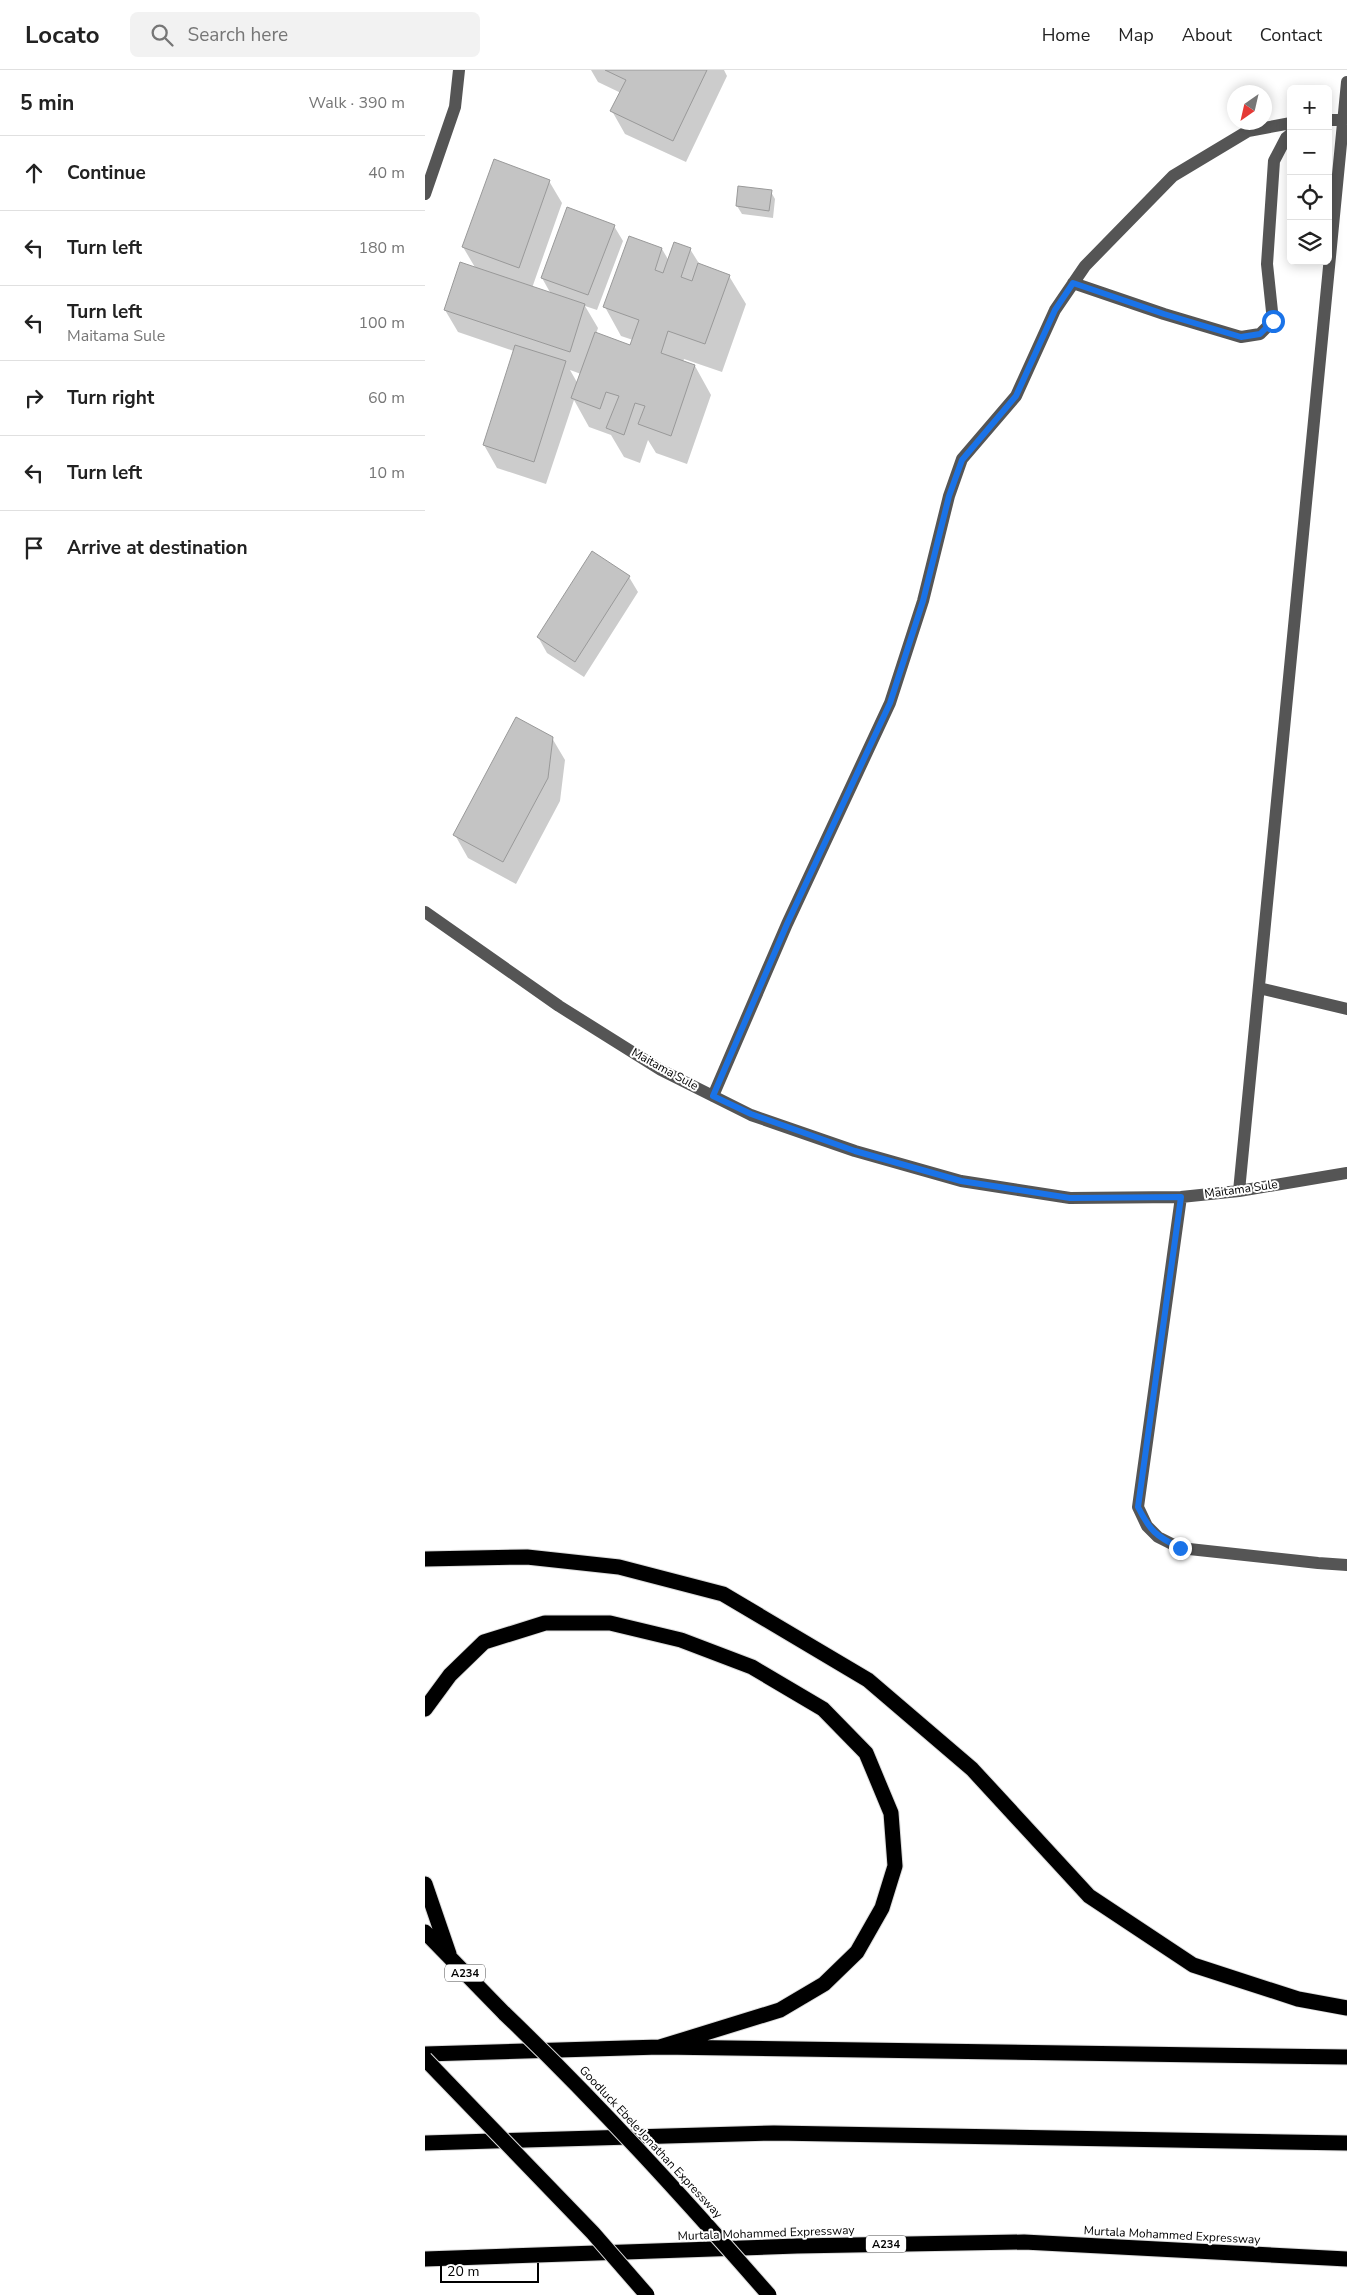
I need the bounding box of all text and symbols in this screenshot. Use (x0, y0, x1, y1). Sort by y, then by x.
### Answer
search box (130, 12, 480, 57)
text: Locato (25, 19, 100, 51)
icon: search (148, 21, 176, 49)
text: Search here (188, 22, 288, 48)
text: Home (1042, 23, 1090, 47)
text: Map (1118, 23, 1154, 47)
text: About (1182, 23, 1232, 47)
text: Contact (1260, 23, 1322, 47)
north arrow (1227, 85, 1272, 130)
map controls (1287, 85, 1332, 265)
button: + (1287, 85, 1332, 130)
text: 5 min (20, 89, 74, 117)
text: Walk · 390 m (309, 92, 405, 114)
button: − (1287, 130, 1332, 175)
icon: ahead (20, 159, 48, 187)
text: Continue (67, 160, 146, 186)
text: 40 m (368, 162, 405, 184)
button: locate (1287, 175, 1332, 220)
button: layers (1287, 220, 1332, 265)
icon: left (20, 234, 48, 262)
text: Turn left (67, 235, 142, 261)
text: 180 m (358, 237, 405, 259)
text: Turn left (67, 299, 142, 325)
icon: left (20, 309, 48, 337)
route start (1262, 310, 1285, 333)
text: 100 m (358, 312, 405, 334)
text: Maitama Sule (67, 325, 165, 347)
icon: right (20, 384, 48, 412)
text: Turn right (67, 385, 154, 411)
text: 60 m (368, 387, 405, 409)
icon: left (20, 459, 48, 487)
text: Turn left (67, 460, 142, 486)
text: 10 m (368, 462, 405, 484)
icon: arrive (20, 534, 48, 562)
text: Arrive at destination (67, 535, 248, 561)
street label: Maitama Sule (629, 1044, 701, 1094)
street label: Maitama Sule (1203, 1176, 1279, 1202)
route end (1169, 1537, 1192, 1560)
road number: A234 (445, 1965, 485, 1982)
street label: Goodluck Ebele Jonathan Expressway (576, 2062, 727, 2222)
street label: Murtala Mohammed Expressway (677, 2222, 856, 2244)
street label: Murtala Mohammed Expressway (1083, 2222, 1262, 2248)
road number: A234 (866, 2236, 906, 2252)
scale bar (440, 2260, 539, 2283)
text: 20 m (447, 2262, 479, 2281)

